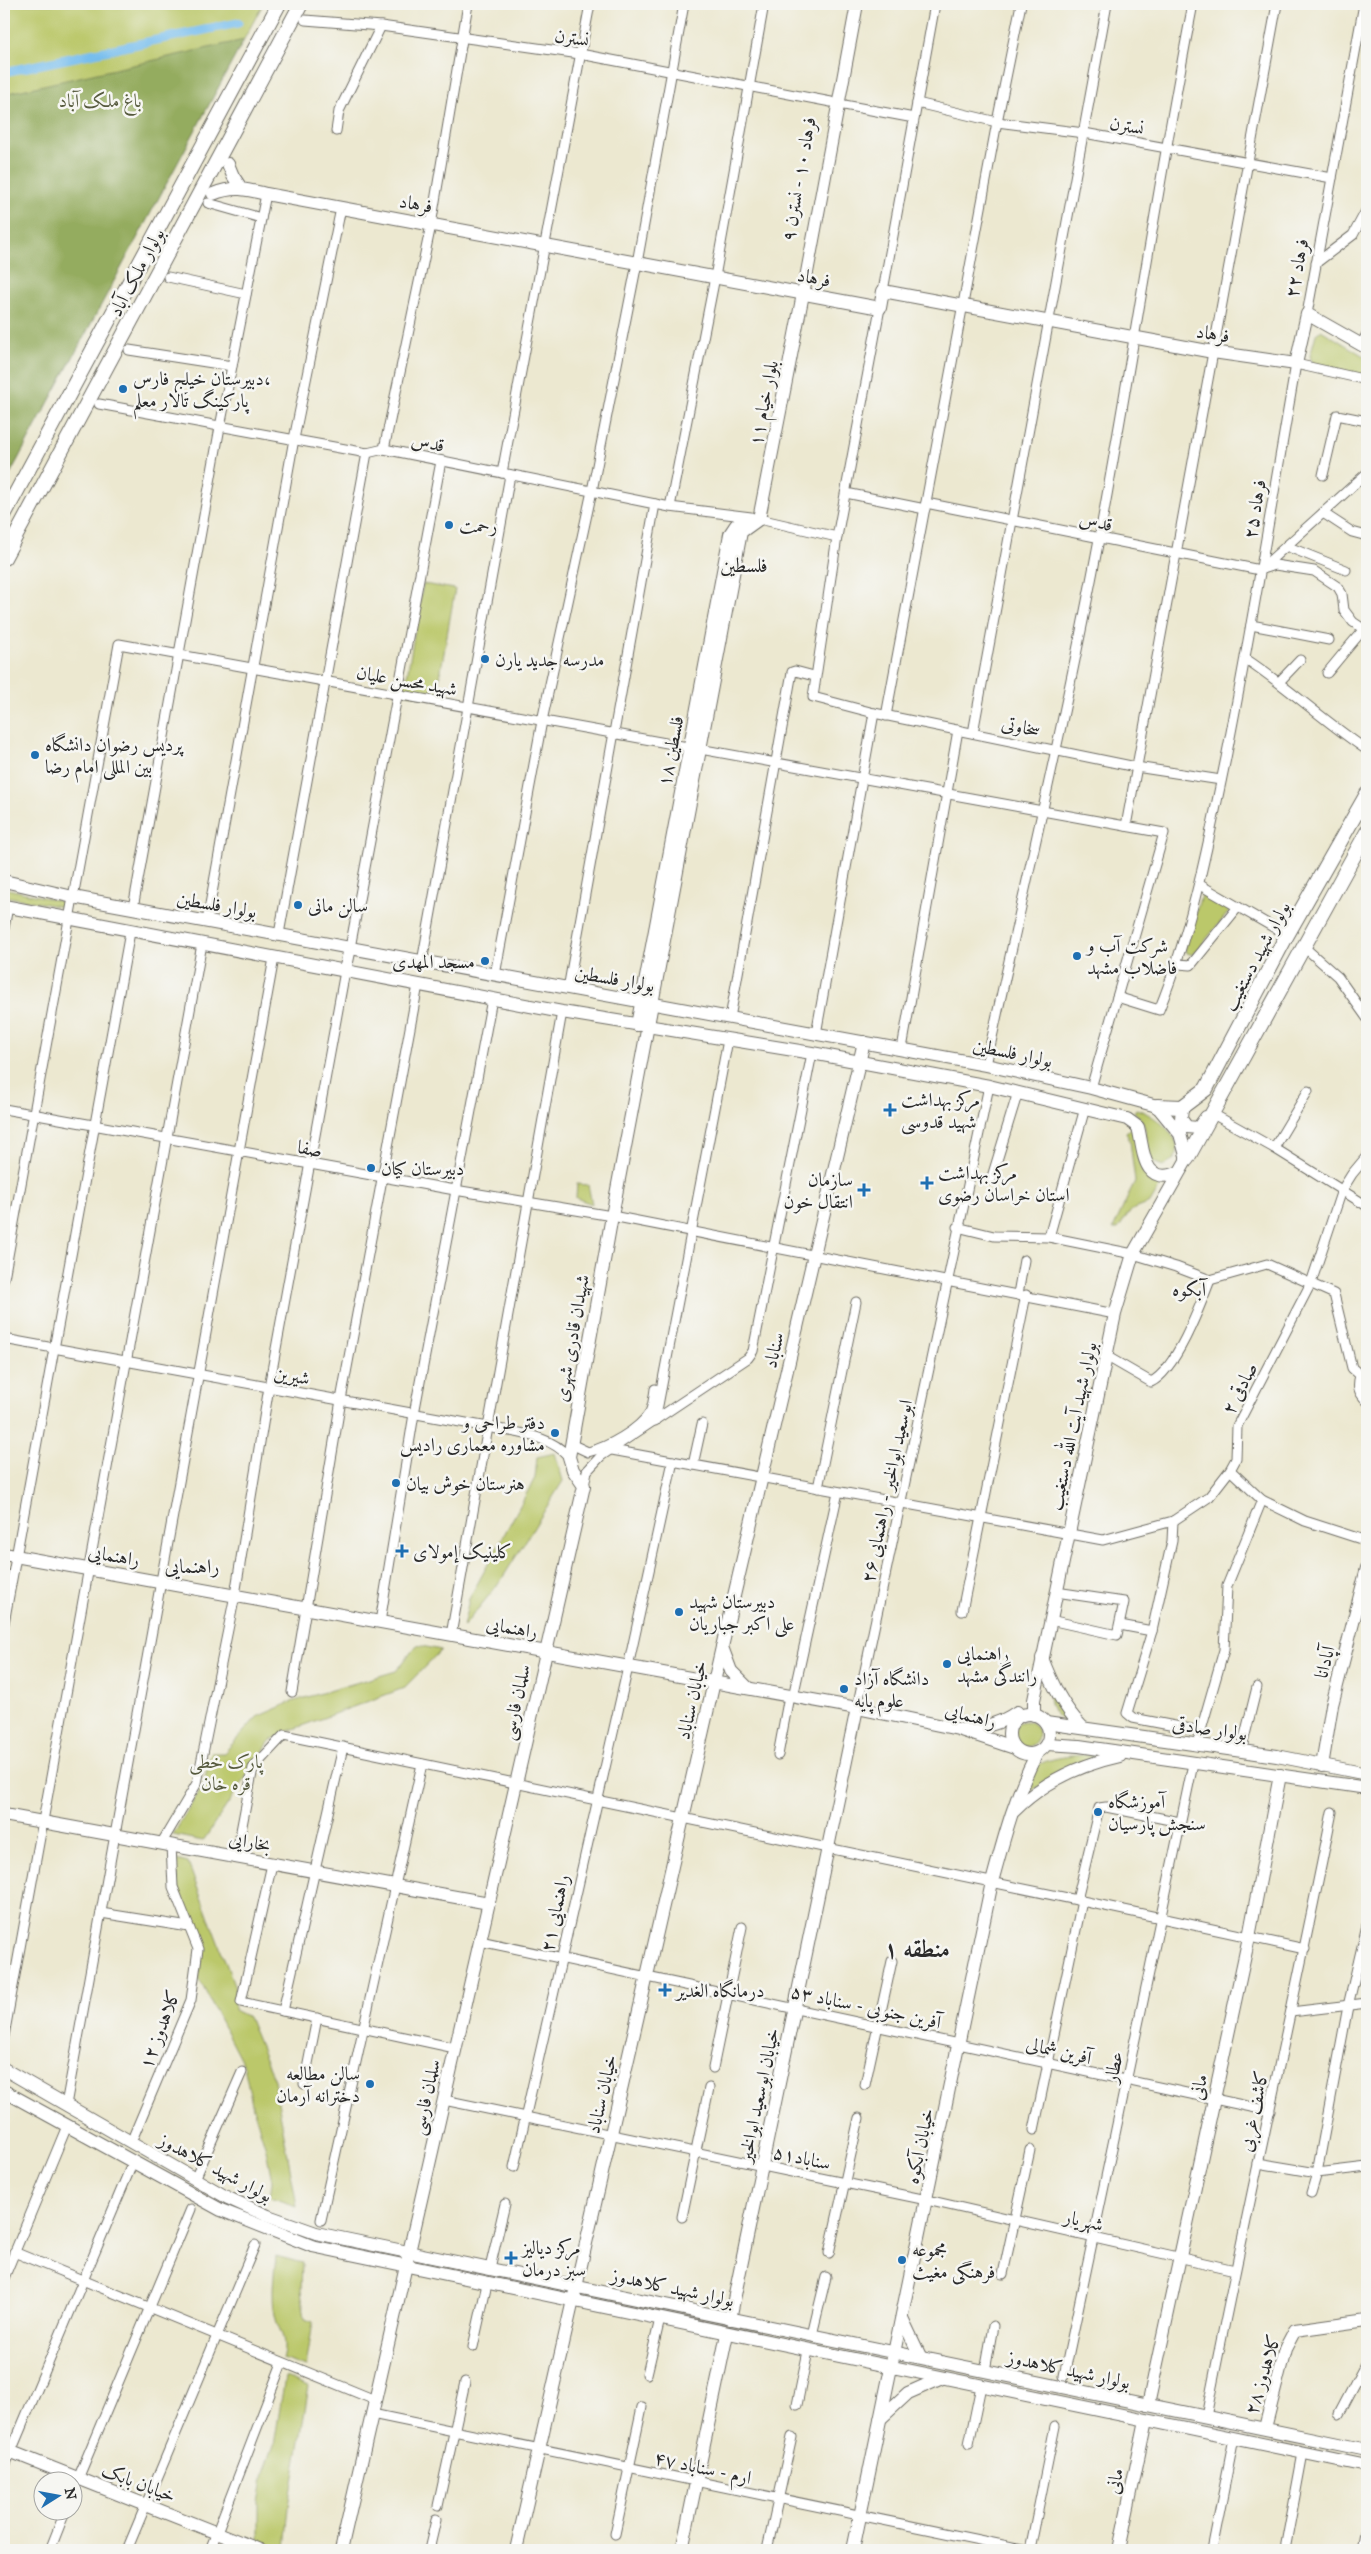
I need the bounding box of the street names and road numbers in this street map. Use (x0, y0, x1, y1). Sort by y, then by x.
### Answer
street label: نسترن (553, 23, 591, 52)
street label: نسترن (1108, 111, 1146, 140)
street label: فرهاد ۱۰ - نسترن ۹ (776, 115, 822, 243)
street label: فرهاد (397, 189, 434, 219)
street label: بولوار ملک آباد (104, 224, 170, 321)
street label: فرهاد ۲۲ (1279, 236, 1314, 300)
street label: فرهاد (795, 263, 833, 293)
street label: فرهاد (1194, 320, 1231, 348)
street label: بلوار خیام ۱۱ (744, 358, 788, 449)
street label: قدس (409, 428, 446, 457)
street label: فرهاد ۲۵ (1238, 478, 1272, 541)
street label: قدس (1077, 507, 1115, 536)
street label: شهید محسن علیان (354, 660, 459, 703)
street label: سخاوتی (999, 711, 1042, 742)
street label: فلسطین ۱۸ (652, 714, 689, 788)
street label: بولوار فلسطین (175, 886, 259, 924)
street label: بولوار شهید دستغیب (1218, 897, 1296, 1016)
street label: بولوار فلسطین (573, 960, 657, 998)
street label: بولوار فلسطین (971, 1033, 1055, 1073)
street label: صفا (296, 1135, 324, 1162)
street label: شهیدان قادری شهری (549, 1273, 595, 1404)
street label: سناباد (758, 1330, 789, 1370)
street label: بولوار شهید آیت الله دستغیب (1040, 1339, 1103, 1513)
street label: صادقی ۲ (1217, 1359, 1262, 1418)
street label: شیرین (272, 1361, 312, 1390)
street label: ابوسعید ابوالخیر - راهنمایی ۲۶ (856, 1397, 919, 1585)
street label: راهنمایی (86, 1540, 142, 1573)
street label: راهنمایی (484, 1612, 540, 1645)
street label: آپادانا (1309, 1642, 1342, 1681)
street label: خیابان سناباد (671, 1658, 712, 1742)
street label: سلمان فارسی (496, 1662, 537, 1743)
street label: راهنمایی (942, 1698, 999, 1735)
street label: بولوار صادقی (1171, 1712, 1249, 1746)
street label: بخارایی (227, 1827, 273, 1858)
street label: راهنمایی ۲۱ (535, 1872, 576, 1954)
street label: آفرین جنوبی - سناباد ۵۳ (788, 1979, 945, 2037)
street label: کلاهدوز ۱۲ (134, 1986, 185, 2072)
street label: خیابان ابوسعید ابوالخیر (733, 2026, 785, 2166)
street label: آفرین شمالی (1024, 2032, 1096, 2071)
street label: عطار (1099, 2049, 1128, 2087)
street label: خیابان سناباد (581, 2052, 622, 2136)
street label: سلمان فارسی (406, 2057, 447, 2138)
street label: کاشف غربی (1234, 2068, 1276, 2154)
street label: مانی (1185, 2072, 1212, 2102)
street label: خیابان آبکوه (900, 2106, 940, 2186)
street label: بولوار شهید کلاهدوز (153, 2127, 276, 2208)
street label: سناباد۵۱ (771, 2140, 833, 2175)
street label: شهریار (1060, 2204, 1106, 2237)
street label: بولوار شهید کلاهدوز (607, 2263, 737, 2313)
street label: کلاهدوز ۲۸ (1239, 2331, 1286, 2417)
street label: بولوار شهید کلاهدوز (1003, 2345, 1133, 2395)
street label: ارم - سناباد ۴۷ (651, 2446, 754, 2494)
street label: خیابان بابک (99, 2458, 179, 2507)
street label: مانی (1101, 2466, 1128, 2496)

